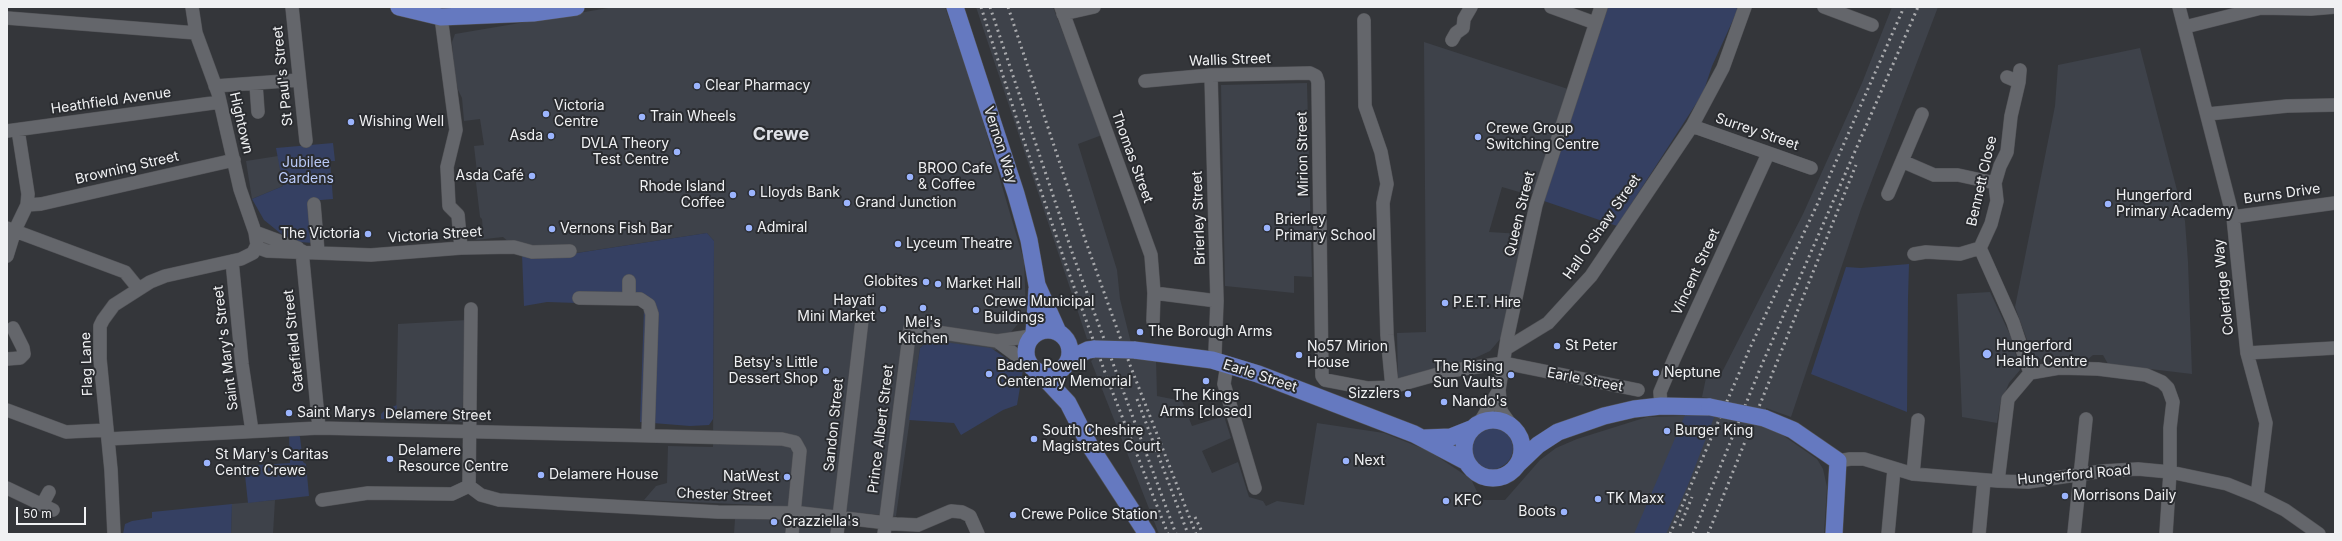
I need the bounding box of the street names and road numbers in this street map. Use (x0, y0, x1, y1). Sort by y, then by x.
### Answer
street label: St Paul's Street (269, 25, 297, 127)
street label: Wallis Street (1189, 50, 1271, 70)
street label: Heathfield Avenue (50, 84, 172, 118)
street label: Hightown (226, 90, 256, 156)
street label: Vernon Way (980, 104, 1020, 186)
street label: Thomas Street (1108, 109, 1156, 205)
street label: Surrey Street (1713, 110, 1801, 154)
street label: Mirion Street (1294, 111, 1312, 197)
street label: Bennett Close (1963, 134, 2001, 228)
street label: Browning Street (74, 148, 180, 188)
street label: Queen Street (1501, 170, 1539, 258)
street label: Brierley Street (1189, 171, 1209, 265)
street label: Hall O'Shaw Street (1560, 171, 1644, 283)
street label: Burns Drive (2243, 180, 2321, 208)
street label: Victoria Street (387, 223, 483, 247)
street label: Vincent Street (1669, 226, 1723, 318)
street label: Coleridge Way (2211, 238, 2237, 336)
street label: Saint Mary's Street (210, 284, 242, 412)
street label: Gatefield Street (280, 289, 308, 393)
street label: Flag Lane (77, 332, 97, 396)
street label: Earle Street (1221, 356, 1299, 396)
street label: Prince Albert Street (865, 364, 897, 494)
street label: Earle Street (1546, 364, 1624, 396)
street label: Sandon Street (821, 377, 847, 473)
street label: Delamere Street (385, 406, 491, 424)
street label: Hungerford Road (2017, 462, 2131, 488)
street label: Chester Street (676, 485, 772, 505)

